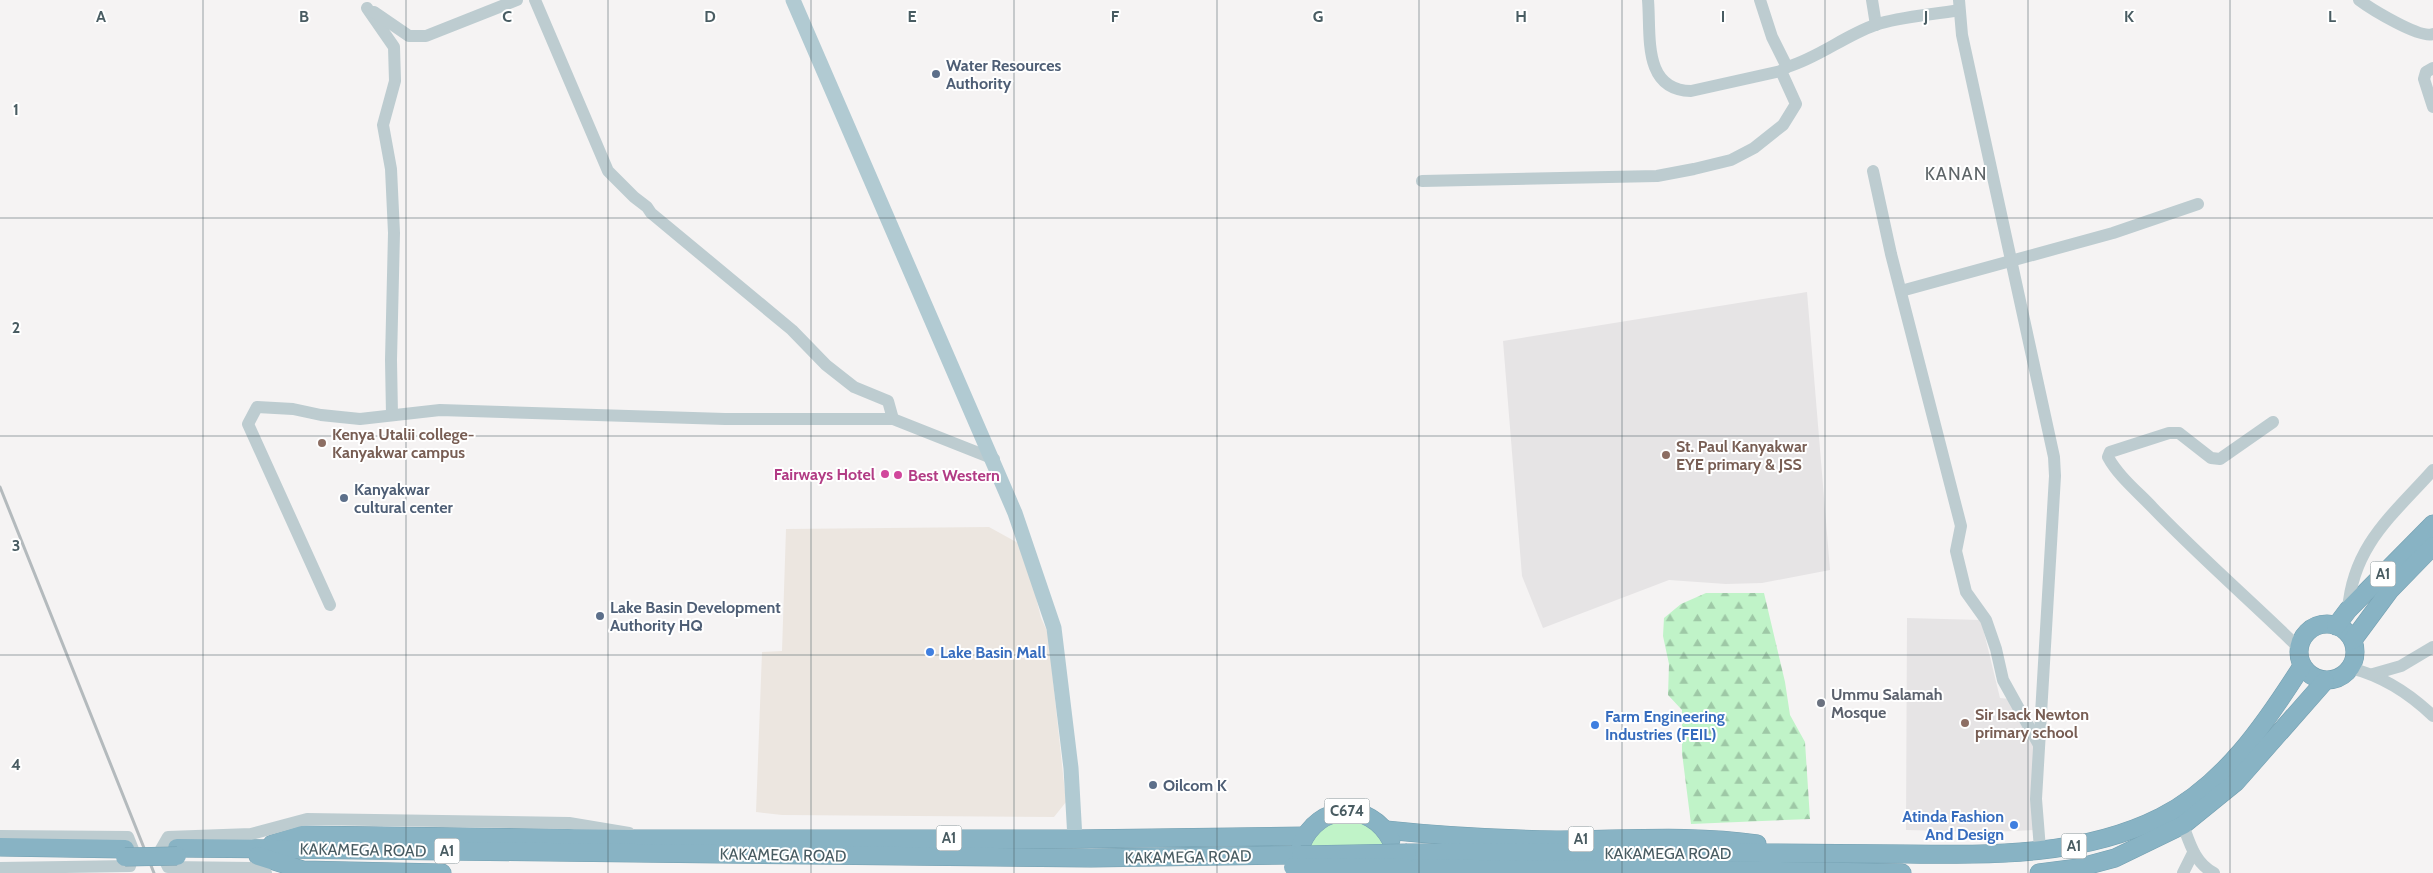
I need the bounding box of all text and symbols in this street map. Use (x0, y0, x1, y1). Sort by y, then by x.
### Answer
text: A (96, 7, 106, 26)
text: B (299, 7, 309, 26)
text: C (502, 7, 512, 26)
text: D (704, 7, 716, 26)
text: E (907, 7, 917, 26)
text: F (1111, 7, 1120, 26)
text: G (1313, 7, 1323, 26)
text: H (1515, 7, 1527, 26)
text: I (1721, 7, 1725, 26)
text: J (1923, 7, 1928, 26)
text: K (2124, 7, 2134, 26)
text: L (2328, 7, 2336, 26)
place label: Water Resources Authority (946, 56, 1062, 93)
marker: Water Resources Authority (930, 68, 942, 80)
text: 1 (13, 100, 19, 119)
district label: KANAN (1925, 163, 1987, 185)
text: 2 (12, 318, 20, 337)
place label: Kenya Utalii college- Kanyakwar campus (332, 425, 474, 462)
marker: Kenya Utalii college- Kanyakwar campus (316, 437, 328, 449)
place label: St. Paul Kanyakwar EYE primary & JSS (1676, 437, 1808, 474)
marker: St. Paul Kanyakwar EYE primary & JSS (1660, 449, 1672, 461)
place label: Fairways Hotel (774, 465, 875, 484)
place label: Best Western (908, 466, 1000, 485)
marker: Fairways Hotel (879, 468, 891, 480)
marker: Best Western (892, 469, 904, 481)
place label: Kanyakwar cultural center (354, 480, 453, 517)
marker: Kanyakwar cultural center (338, 492, 350, 504)
text: 3 (12, 536, 20, 555)
road number: A1 (2370, 562, 2396, 586)
place label: Lake Basin Development Authority HQ (610, 598, 781, 635)
marker: Lake Basin Development Authority HQ (594, 610, 606, 622)
place label: Lake Basin Mall (940, 643, 1046, 662)
marker: Lake Basin Mall (924, 646, 936, 658)
place label: Ummu Salamah Mosque (1831, 685, 1943, 722)
marker: Ummu Salamah Mosque (1815, 697, 1827, 709)
place label: Sir Isack Newton primary school (1975, 705, 2089, 742)
place label: Farm Engineering Industries (FEIL) (1605, 707, 1725, 744)
marker: Sir Isack Newton primary school (1959, 717, 1971, 729)
marker: Farm Engineering Industries (FEIL) (1589, 719, 1601, 731)
text: 4 (11, 755, 21, 774)
place label: Oilcom K (1163, 776, 1227, 795)
marker: Oilcom K (1147, 779, 1159, 791)
road number: C674 (1324, 798, 1370, 824)
place label: Atinda Fashion And Design (1902, 807, 2004, 844)
marker: Atinda Fashion And Design (2008, 819, 2020, 831)
road number: A1 (936, 826, 962, 850)
road number: A1 (1568, 826, 1594, 852)
road number: A1 (2062, 834, 2086, 858)
road number: A1 (434, 838, 460, 864)
street label: KAKAMEGA ROAD (299, 839, 427, 861)
street label: KAKAMEGA ROAD (719, 844, 847, 866)
street label: KAKAMEGA ROAD (1605, 844, 1731, 863)
street label: KAKAMEGA ROAD (1124, 846, 1252, 868)

